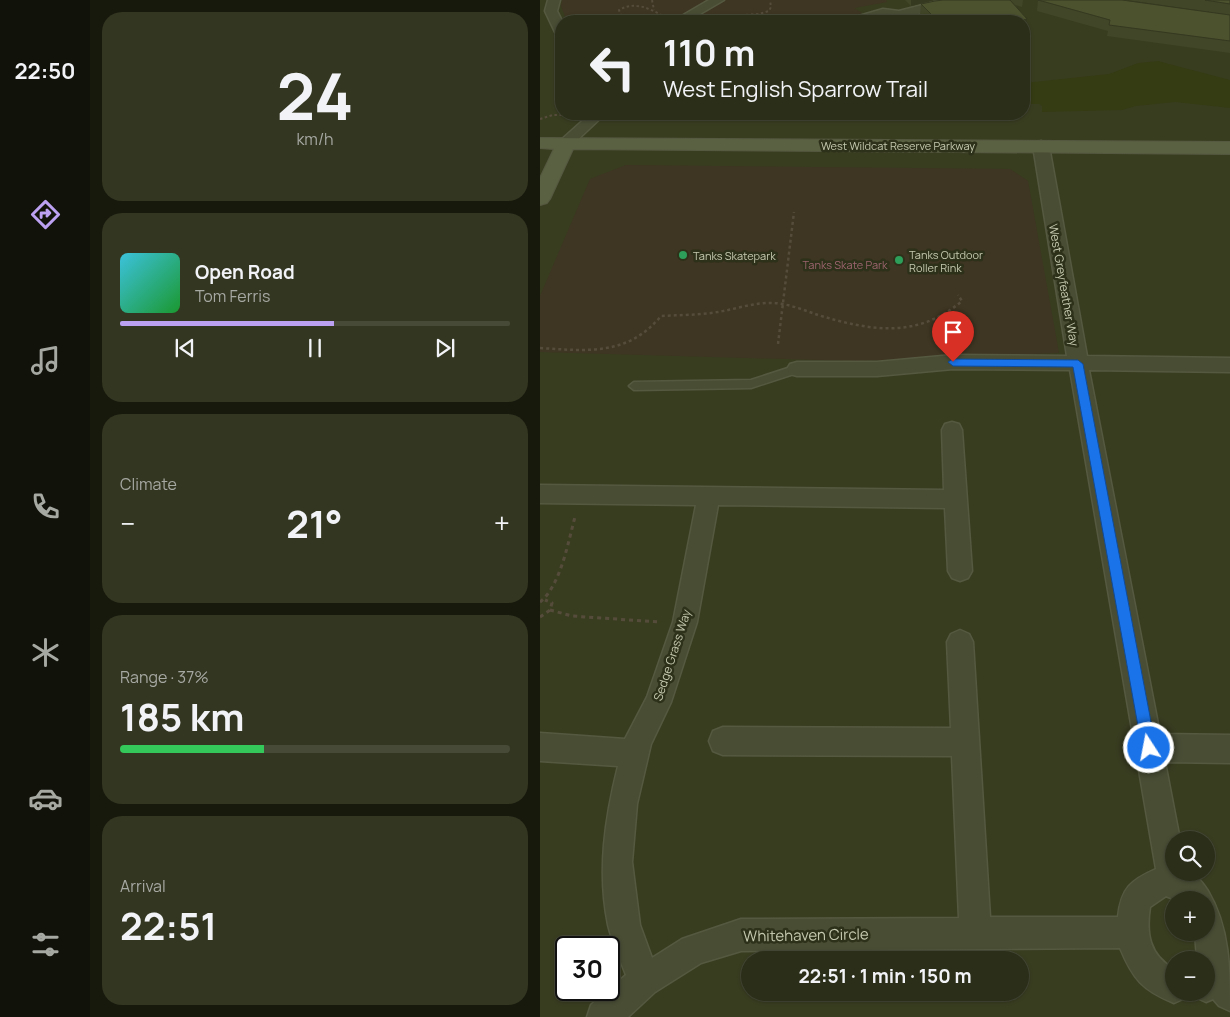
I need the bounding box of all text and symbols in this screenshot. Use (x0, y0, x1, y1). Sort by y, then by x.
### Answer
text: 110 m (663, 29, 755, 77)
icon: left (580, 35, 645, 100)
text: 24 (277, 51, 353, 140)
text: 22:50 (14, 56, 76, 86)
text: West English Sparrow Trail (663, 74, 928, 104)
text: km/h (296, 128, 334, 150)
street label: West Wildcat Reserve Parkway (821, 138, 975, 153)
icon: directions (28, 197, 63, 232)
street label: West Greyfeather Way (1045, 222, 1083, 348)
place label: Tanks Outdoor Roller Rink (909, 247, 983, 275)
place label: Tanks Skatepark (693, 248, 776, 263)
marker: Tanks Skatepark (677, 249, 689, 261)
marker: Tanks Outdoor Roller Rink (893, 254, 905, 266)
park label: Tanks Skate Park (803, 257, 888, 272)
text: Open Road (195, 259, 295, 285)
text: Tom Ferris (195, 285, 270, 307)
pin (932, 311, 974, 362)
icon: arrive (939, 318, 967, 346)
icon: previous (171, 334, 199, 362)
icon: pause (301, 334, 329, 362)
icon: next (431, 334, 459, 362)
icon: music (28, 343, 63, 378)
text: Climate (120, 473, 177, 495)
icon: phone (28, 489, 63, 524)
text: 21° (286, 497, 343, 549)
text: − (120, 504, 135, 542)
text: + (494, 504, 510, 542)
street label: Sedge Grass Way (649, 606, 695, 703)
icon: climate (28, 635, 63, 670)
text: Range · 37% (120, 666, 209, 688)
text: 185 km (120, 690, 244, 742)
position arrow (1122, 721, 1174, 773)
icon: car (28, 781, 63, 816)
map controls (1165, 831, 1215, 1001)
button: search (1165, 831, 1215, 881)
text: Arrival (120, 875, 166, 897)
button: + (1165, 891, 1215, 941)
text: 22:51 (120, 899, 217, 951)
street label: Whitehaven Circle (743, 923, 869, 947)
icon: filters (28, 927, 63, 962)
speed limit sign: 30 (555, 936, 620, 1001)
button: − (1165, 951, 1215, 1001)
text: 22:51 · 1 min · 150 m (798, 963, 972, 989)

